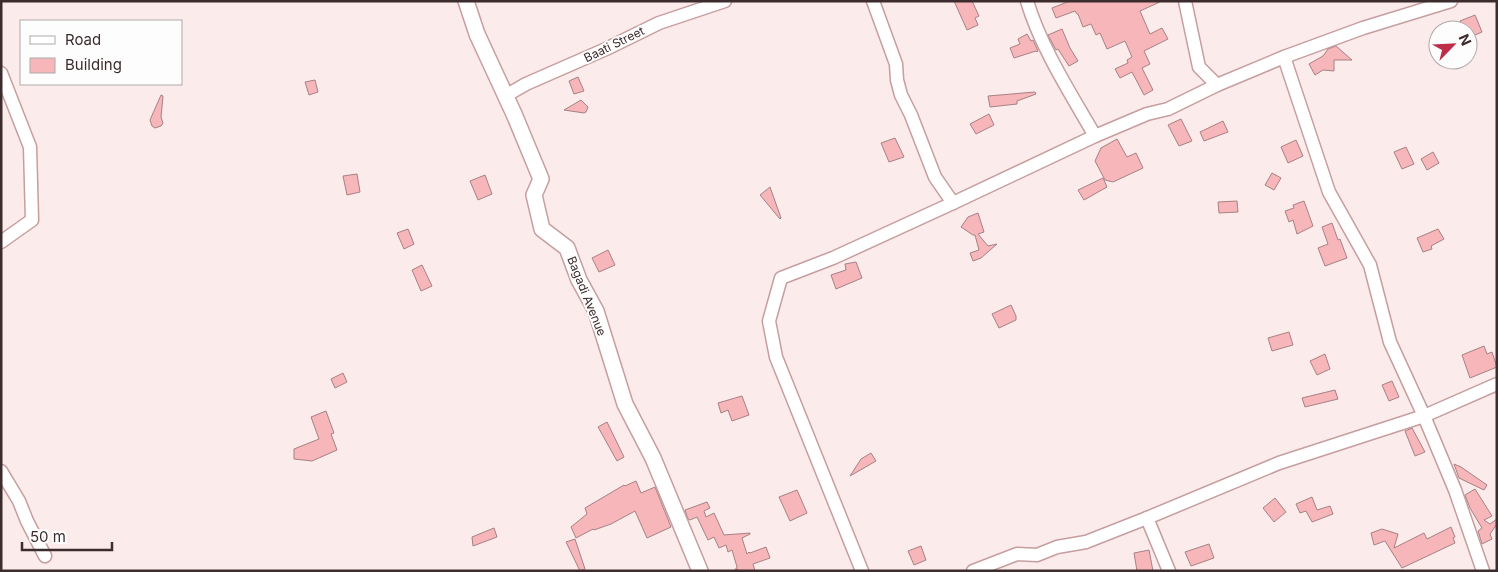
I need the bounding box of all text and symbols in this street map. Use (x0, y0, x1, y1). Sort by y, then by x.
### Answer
legend (20, 20, 182, 85)
north arrow (1428, 20, 1478, 70)
street label: Baati Street (581, 23, 647, 65)
text: Road (65, 30, 101, 49)
text: N (1455, 31, 1475, 48)
text: Building (65, 55, 122, 74)
street label: Bagadi Avenue (564, 254, 610, 338)
scale bar (22, 520, 112, 552)
text: 50 m (30, 527, 66, 546)

